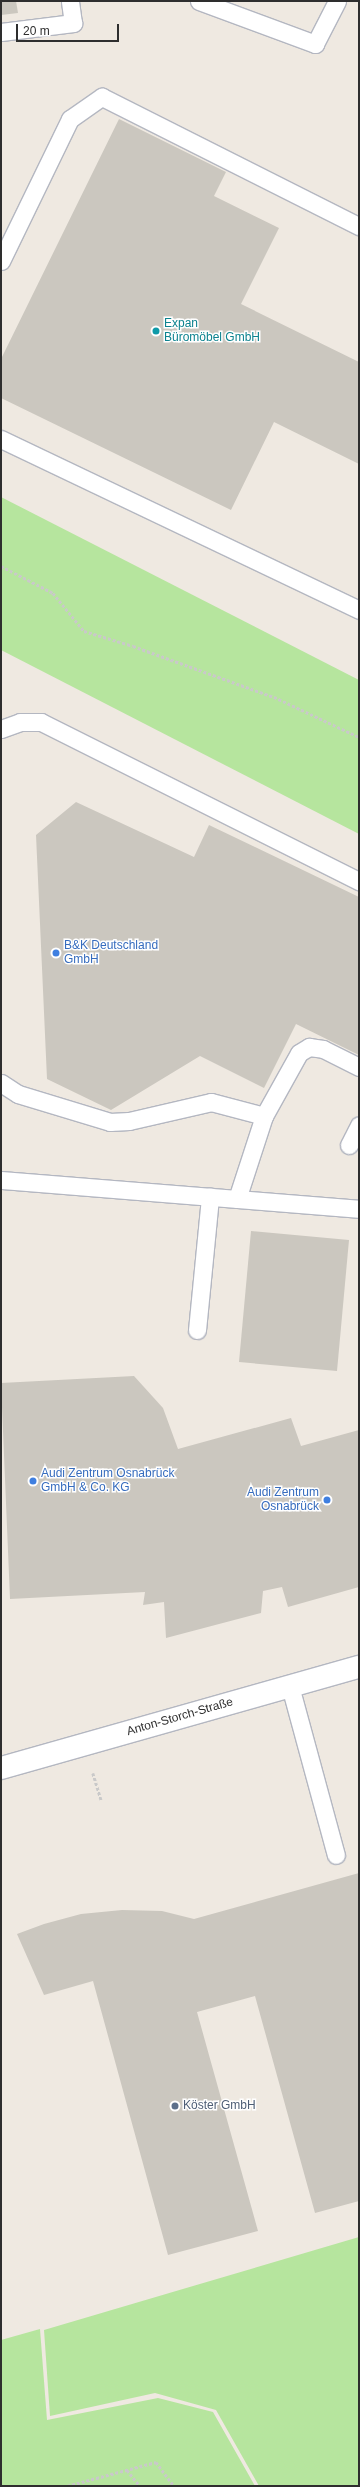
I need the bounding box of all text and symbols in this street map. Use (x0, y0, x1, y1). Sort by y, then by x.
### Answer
scale bar (18, 16, 121, 42)
text: 20 m (23, 24, 50, 38)
place label: Expan Büromöbel GmbH (164, 317, 260, 345)
marker: Expan Büromöbel GmbH (151, 326, 161, 336)
place label: B&K Deutschland GmbH (64, 939, 158, 967)
marker: B&K Deutschland GmbH (51, 948, 61, 958)
place label: Audi Zentrum Osnabrück GmbH & Co. KG (41, 1467, 174, 1495)
marker: Audi Zentrum Osnabrück GmbH & Co. KG (28, 1476, 38, 1486)
place label: Audi Zentrum Osnabrück (247, 1486, 319, 1514)
marker: Audi Zentrum Osnabrück (322, 1495, 332, 1505)
street label: Anton-Storch-Straße (125, 1695, 235, 1739)
place label: Köster GmbH (183, 2099, 256, 2113)
marker: Köster GmbH (170, 2101, 180, 2111)

